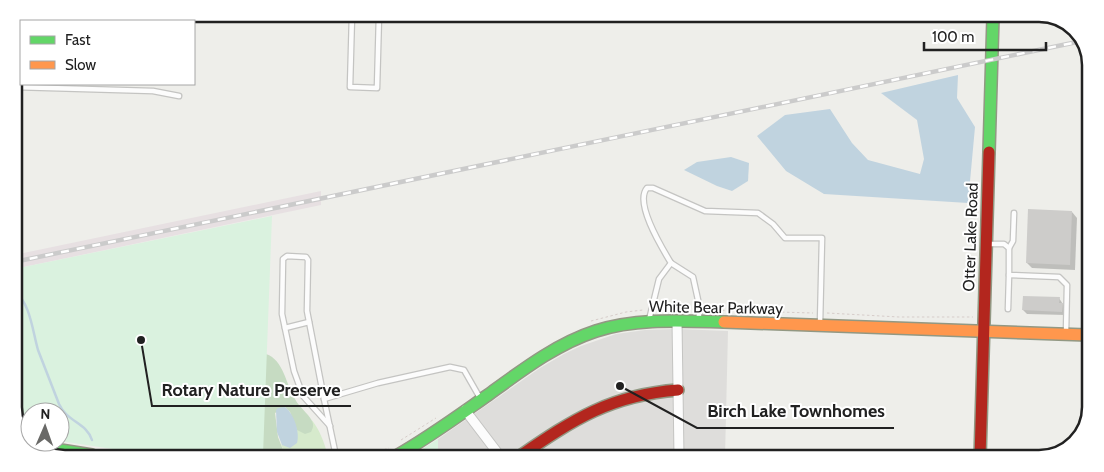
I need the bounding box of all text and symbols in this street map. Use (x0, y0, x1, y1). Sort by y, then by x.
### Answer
legend (20, 20, 195, 85)
scale bar (924, 20, 1046, 52)
text: 100 m (932, 28, 974, 46)
text: Fast (65, 31, 90, 49)
text: Slow (65, 56, 96, 74)
street label: Otter Lake Road (959, 182, 982, 292)
street label: White Bear Parkway (649, 297, 783, 318)
callout: Rotary Nature Preserve (152, 373, 351, 406)
text: Rotary Nature Preserve (162, 379, 340, 401)
callout: Birch Lake Townhomes (697, 395, 894, 428)
text: Birch Lake Townhomes (707, 400, 885, 422)
north arrow (20, 402, 70, 452)
text: N (40, 405, 51, 423)

